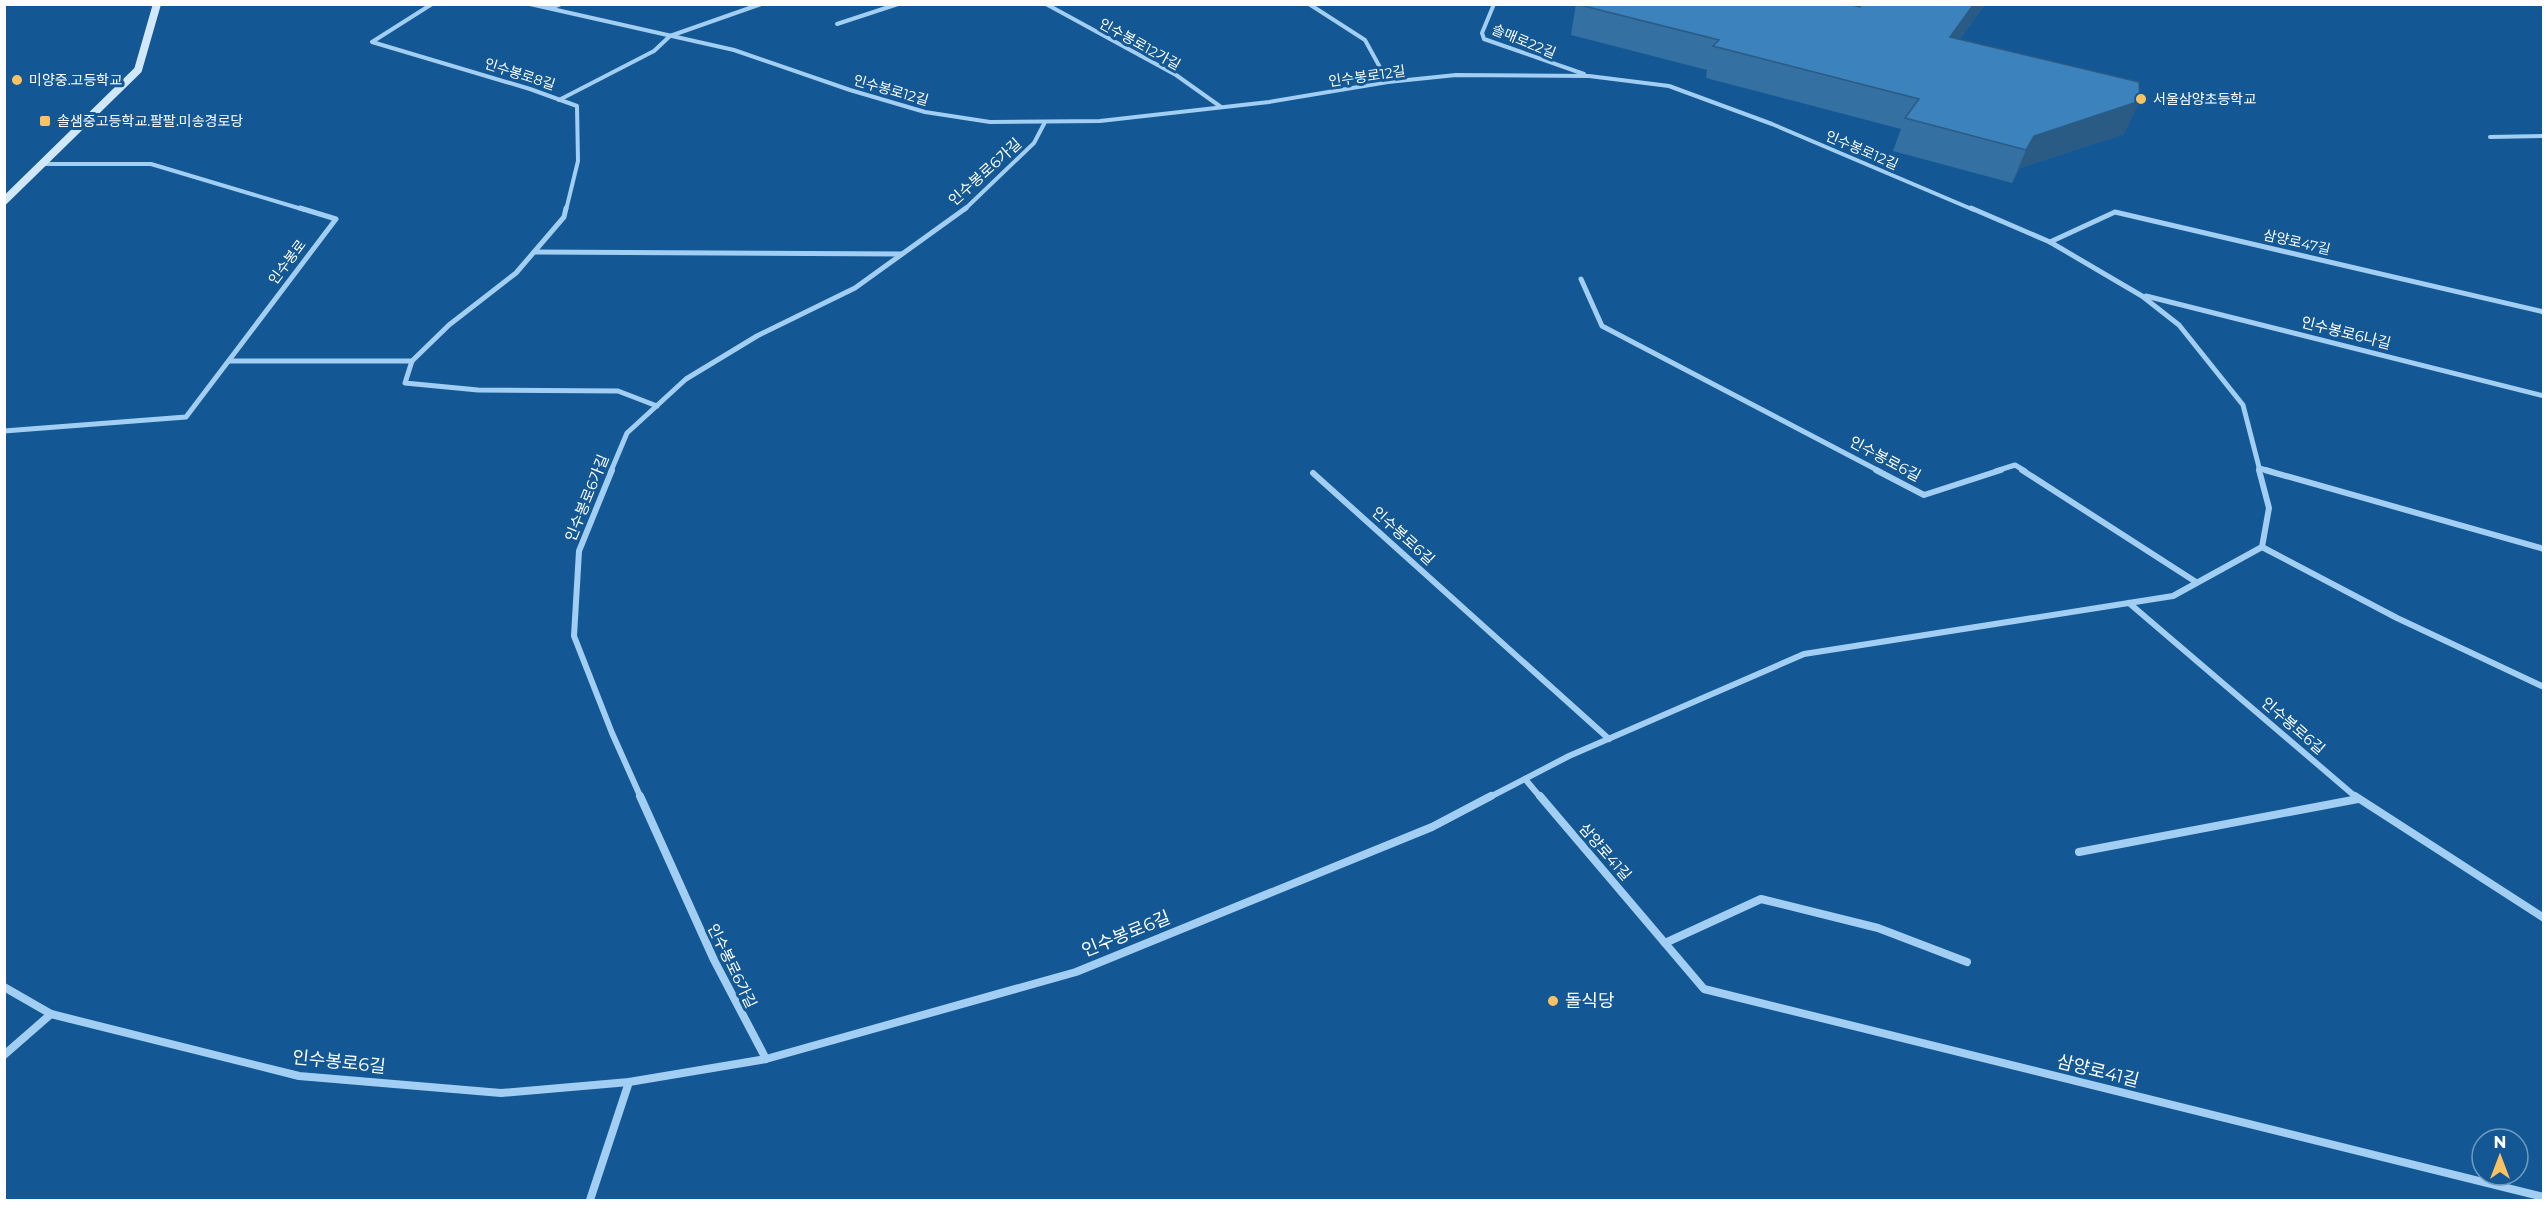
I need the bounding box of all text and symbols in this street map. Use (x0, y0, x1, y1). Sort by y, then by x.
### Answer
street label: 인수봉로12가길 (1096, 14, 1184, 74)
street label: 솔매로22길 (1489, 20, 1559, 62)
street label: 인수봉로8길 (482, 54, 558, 94)
street label: 인수봉로12길 (1327, 62, 1407, 90)
place label: 미양중.고등학교 (29, 71, 122, 89)
street label: 인수봉로12길 (851, 71, 931, 109)
marker: 미양중.고등학교 (10, 73, 24, 87)
place label: 서울삼양초등학교 (2153, 90, 2256, 108)
marker: 서울삼양초등학교 (2134, 92, 2148, 106)
place label: 솔샘중고등학교.팔팔.미송경로당 (57, 112, 243, 130)
marker: 솔샘중고등학교.팔팔.미송경로당 (38, 114, 52, 128)
street label: 인수봉로12길 (1823, 127, 1901, 173)
street label: 인수봉로6가길 (944, 134, 1025, 209)
street label: 삼양로47길 (2262, 226, 2332, 258)
street label: 인수봉로 (264, 236, 310, 288)
street label: 인수봉로6나길 (2299, 312, 2393, 353)
street label: 인수봉로6길 (1846, 432, 1924, 485)
street label: 인수봉로6가길 (561, 452, 613, 544)
street label: 인수봉로6길 (1368, 502, 1439, 569)
street label: 인수봉로6길 (2258, 693, 2329, 758)
street label: 삼양로41길 (1575, 819, 1636, 884)
street label: 인수봉로6길 (1078, 906, 1174, 962)
street label: 인수봉로6가길 (704, 920, 761, 1011)
place label: 돌식당 (1565, 990, 1615, 1012)
marker: 돌식당 (1546, 994, 1560, 1008)
street label: 인수봉로6길 (291, 1046, 387, 1078)
street label: 삼양로41길 (2054, 1050, 2142, 1092)
north arrow (2470, 1127, 2530, 1187)
text: N (2494, 1133, 2506, 1152)

